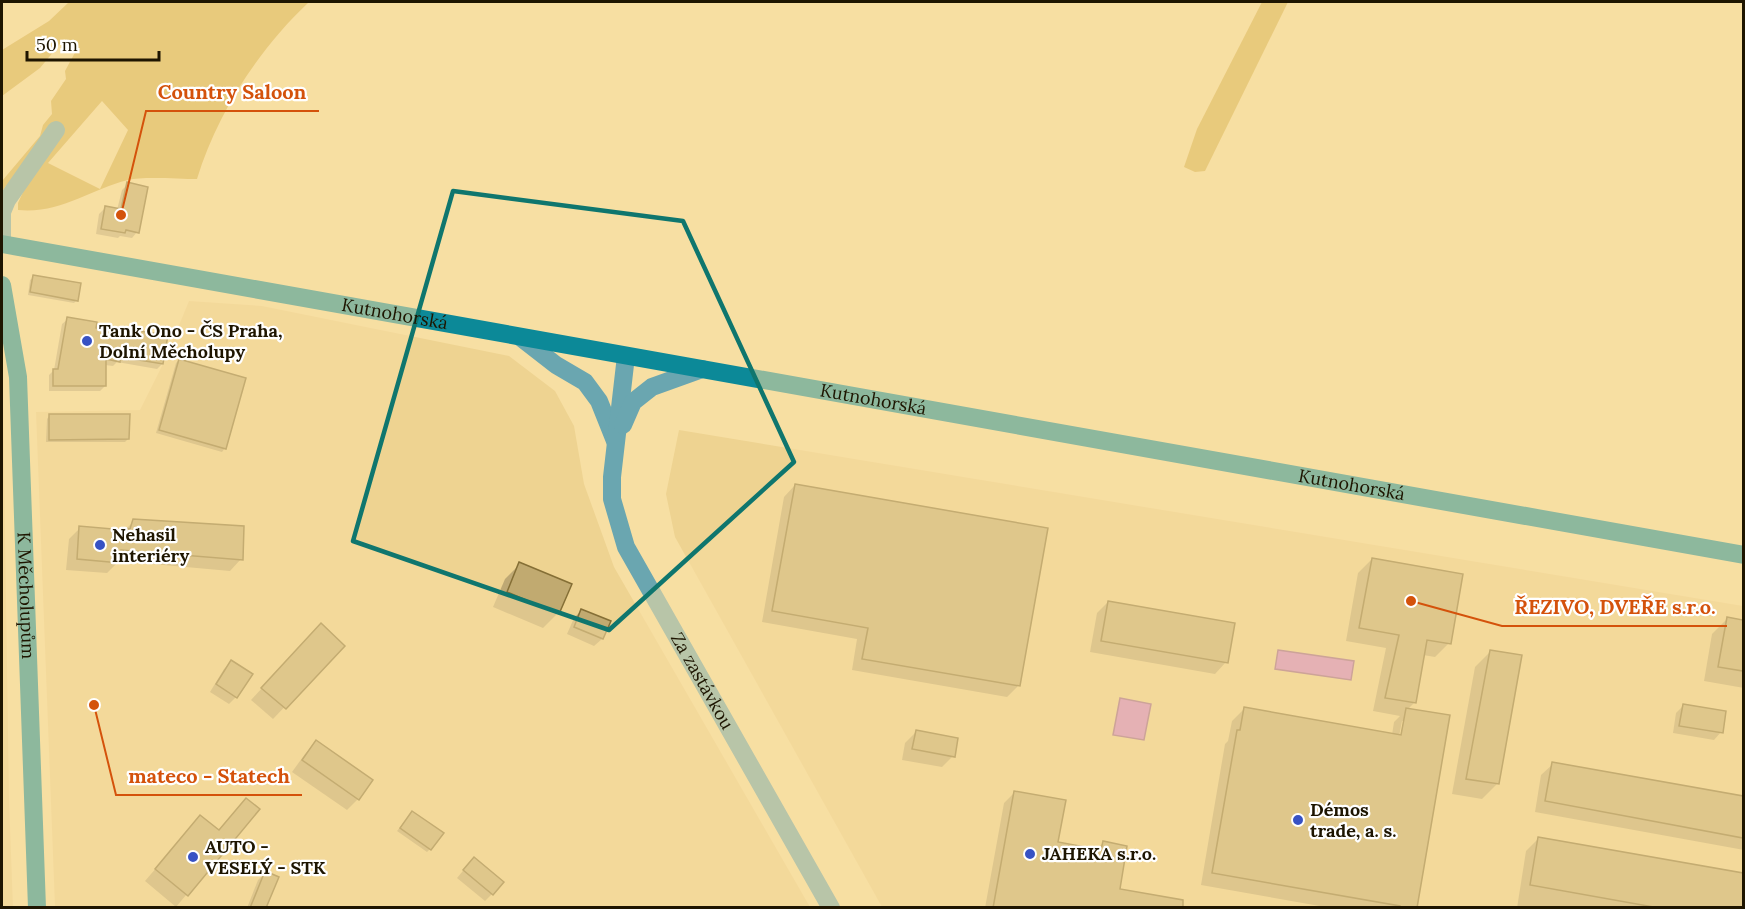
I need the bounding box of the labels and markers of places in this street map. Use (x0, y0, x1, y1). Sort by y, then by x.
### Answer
callout: Country Saloon (146, 73, 319, 111)
place label: Tank Ono - ČS Praha, Dolní Měcholupy (99, 319, 282, 363)
marker: Tank Ono - ČS Praha, Dolní Měcholupy (80, 334, 94, 348)
place label: Nehasil interiéry (112, 523, 189, 567)
marker: Nehasil interiéry (93, 538, 107, 552)
callout: ŘEZIVO, DVEŘE s.r.o. (1502, 588, 1727, 626)
callout: mateco - Statech (116, 757, 302, 795)
place label: Démos trade, a. s. (1310, 798, 1396, 842)
marker: Démos trade, a. s. (1291, 813, 1305, 827)
place label: AUTO - VESELÝ - STK (205, 835, 326, 879)
place label: JAHEKA s.r.o. (1042, 842, 1156, 865)
marker: JAHEKA s.r.o. (1023, 847, 1037, 861)
marker: AUTO - VESELÝ - STK (186, 850, 200, 864)

